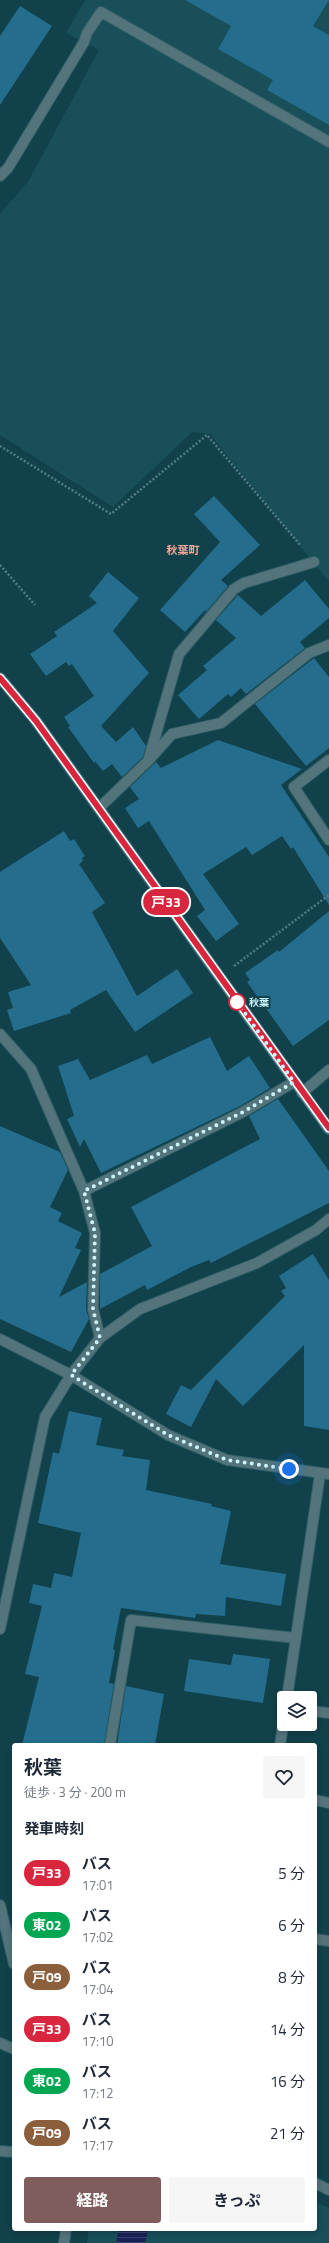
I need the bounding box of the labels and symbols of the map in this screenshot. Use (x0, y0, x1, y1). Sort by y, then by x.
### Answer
district label: 秋葉町 (167, 542, 200, 558)
line badge: 戸33 (143, 889, 189, 915)
marker: 秋葉 (228, 993, 246, 1011)
place label: 秋葉 (249, 995, 269, 1010)
your location (279, 1459, 299, 1479)

